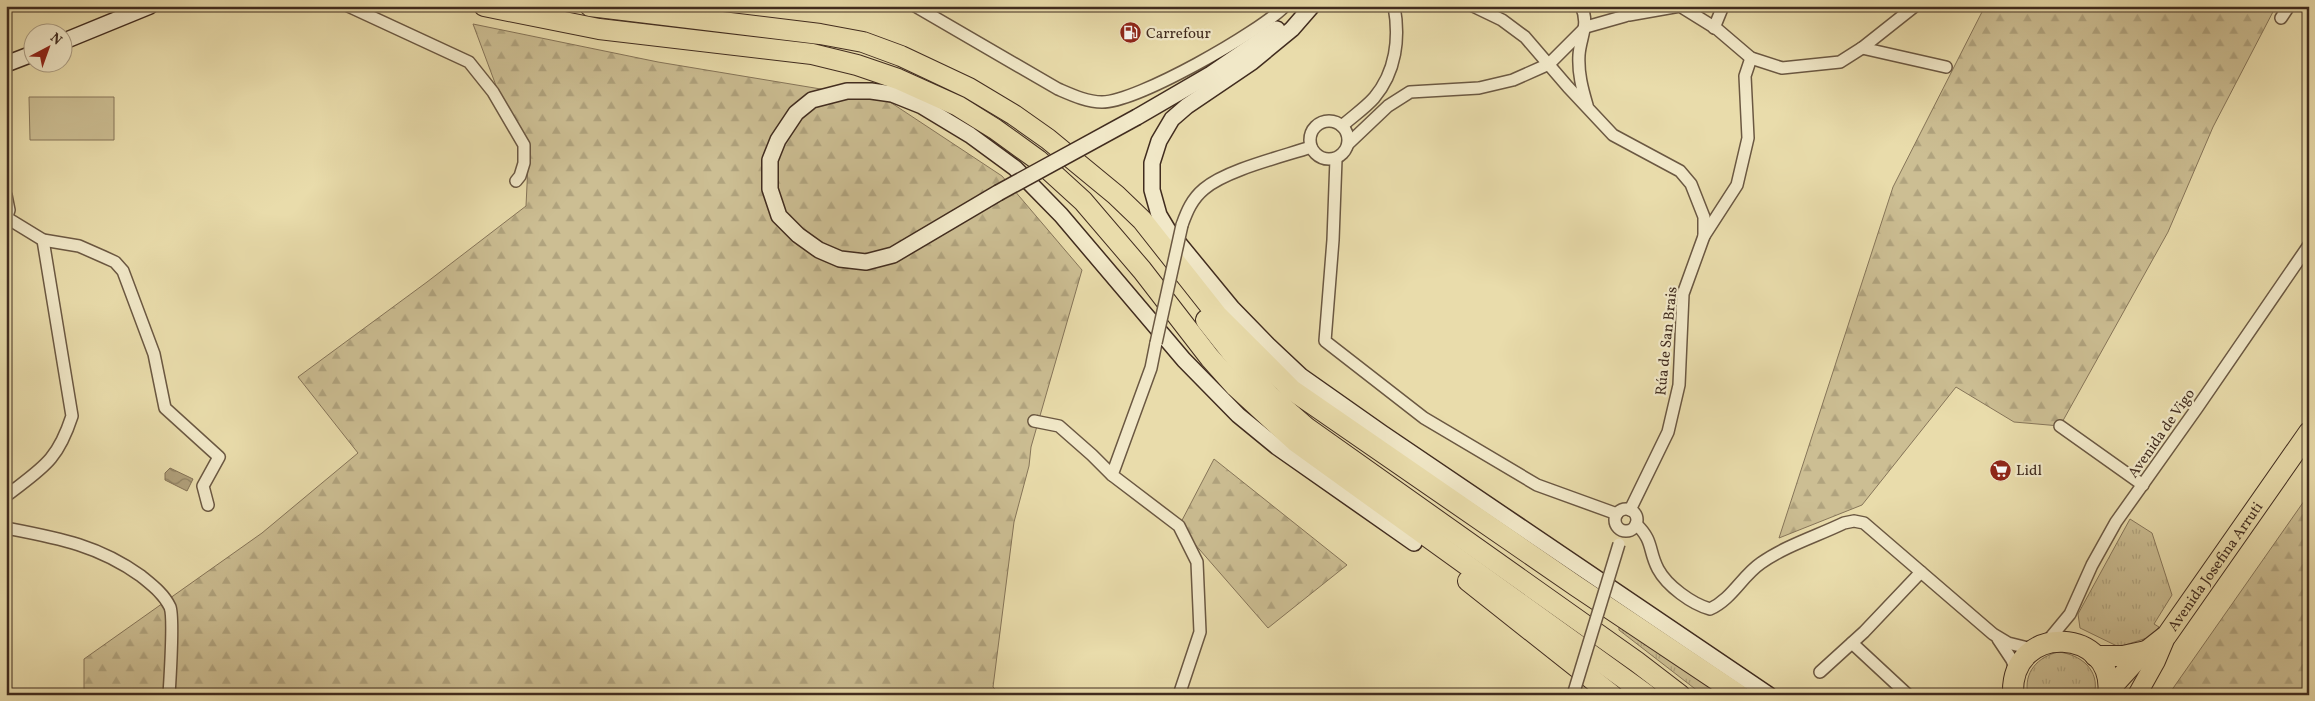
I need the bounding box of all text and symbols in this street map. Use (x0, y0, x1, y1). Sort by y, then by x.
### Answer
fuel station icon: Carrefour (1118, 21, 1142, 45)
north arrow (22, 22, 72, 72)
place label: Carrefour (1146, 24, 1211, 45)
text: N (45, 29, 66, 50)
street label: Rúa de San Brais (1651, 286, 1684, 397)
street label: Avenida de Vigo (2124, 385, 2201, 483)
supermarket icon: Lidl (1988, 458, 2012, 482)
place label: Lidl (2016, 461, 2042, 482)
street label: Avenida Josefina Arruti (2164, 498, 2269, 636)

